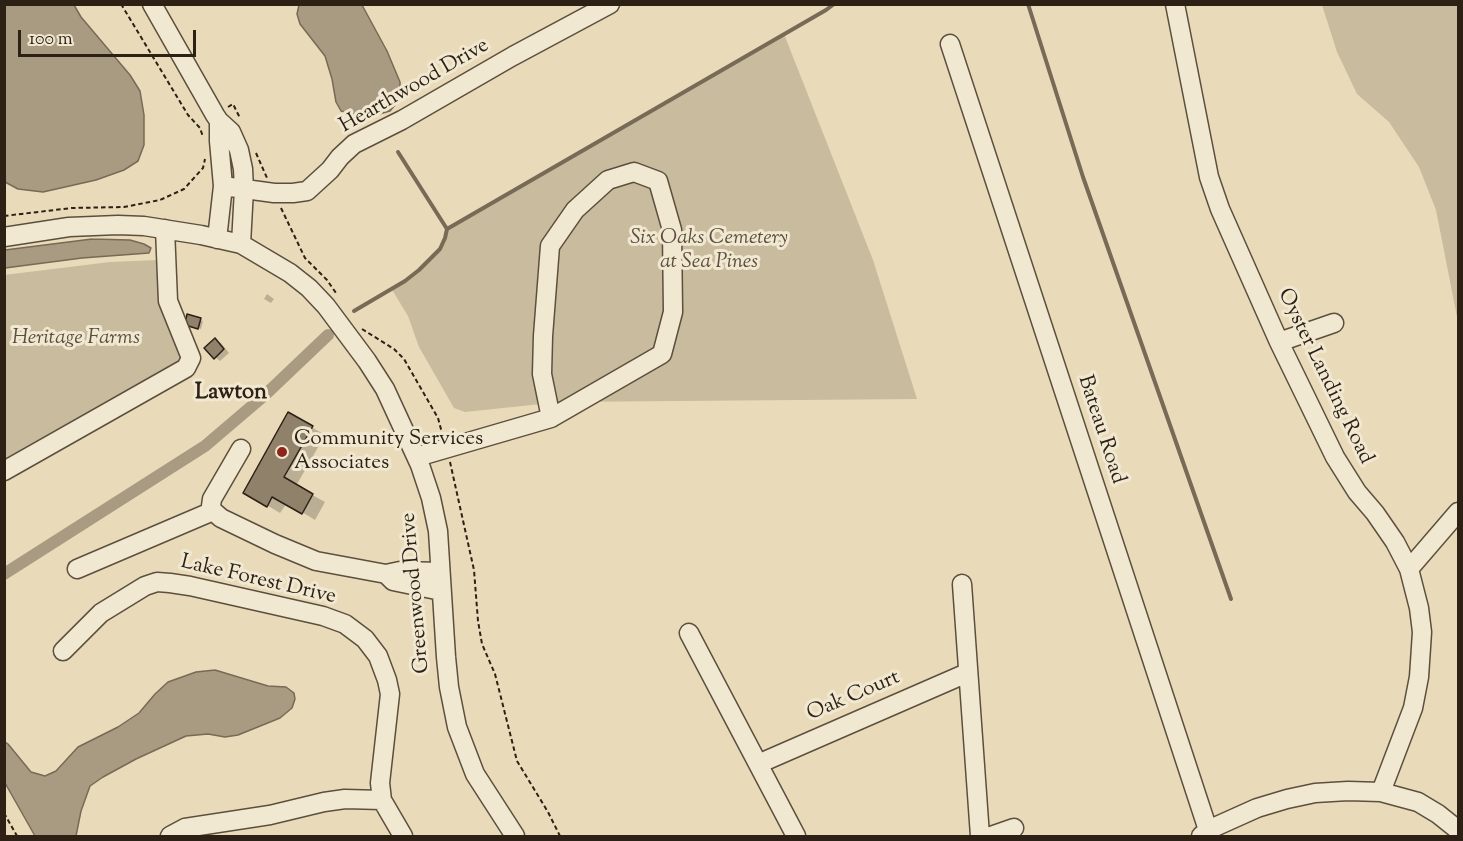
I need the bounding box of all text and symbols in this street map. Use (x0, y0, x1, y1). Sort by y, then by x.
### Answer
scale bar (21, 18, 200, 56)
text: 100 m (29, 27, 73, 53)
street label: Hearthwood Drive (336, 34, 494, 140)
park label: Six Oaks Cemetery at Sea Pines (630, 226, 788, 276)
street label: Oyster Landing Road (1270, 285, 1378, 469)
park label: Heritage Farms (12, 326, 140, 352)
street label: Bateau Road (1071, 372, 1129, 488)
district label: Lawton (195, 381, 267, 407)
place label: Community Services Associates (294, 427, 483, 477)
marker: Community Services Associates (275, 445, 289, 459)
street label: Greenwood Drive (397, 512, 437, 674)
street label: Lake Forest Drive (178, 551, 338, 611)
street label: Oak Court (804, 666, 904, 728)

